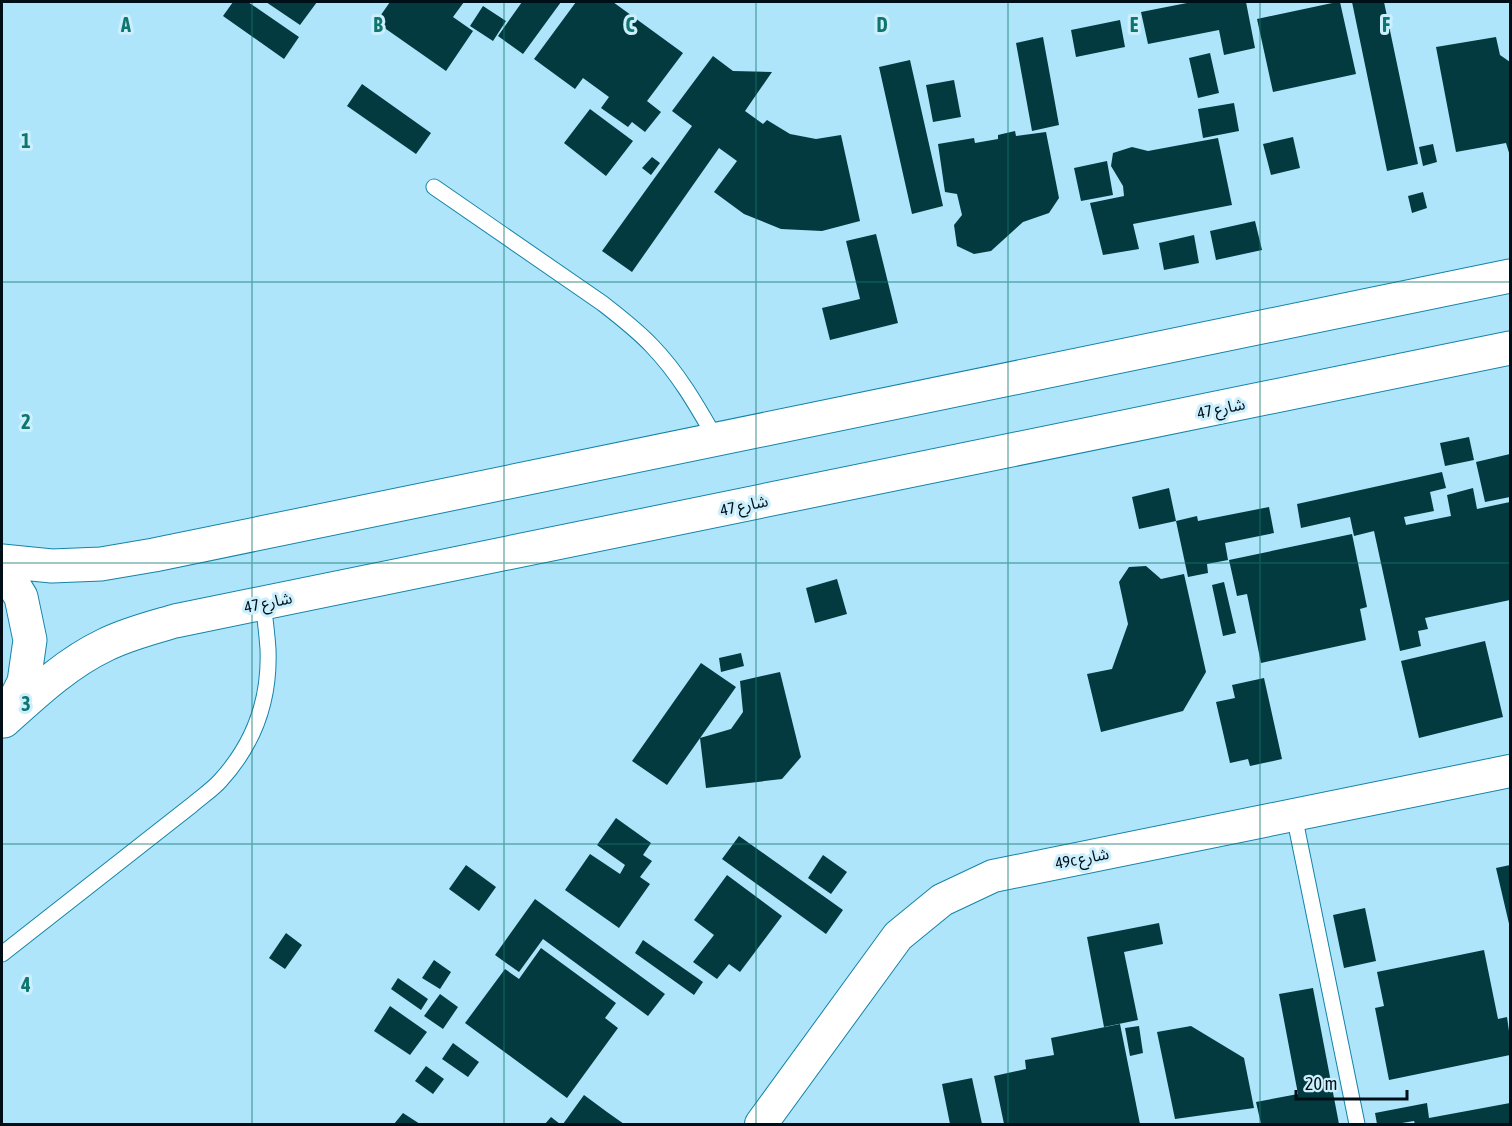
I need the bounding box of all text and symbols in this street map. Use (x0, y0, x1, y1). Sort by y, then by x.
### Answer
text: A (120, 13, 131, 36)
text: B (373, 13, 383, 36)
text: C (626, 13, 635, 36)
text: D (876, 13, 888, 36)
text: E (1130, 13, 1139, 36)
text: F (1382, 13, 1390, 36)
text: 1 (21, 129, 31, 152)
street label: شارع 47 (1195, 394, 1247, 426)
text: 2 (21, 410, 31, 433)
street label: شارع 47 (718, 491, 770, 523)
street label: شارع 47 (242, 588, 294, 620)
text: 3 (21, 692, 31, 715)
street label: 49c شارع (1054, 844, 1111, 876)
text: 4 (20, 973, 31, 996)
scale bar (1296, 1063, 1407, 1101)
text: 20 m (1305, 1073, 1337, 1094)

